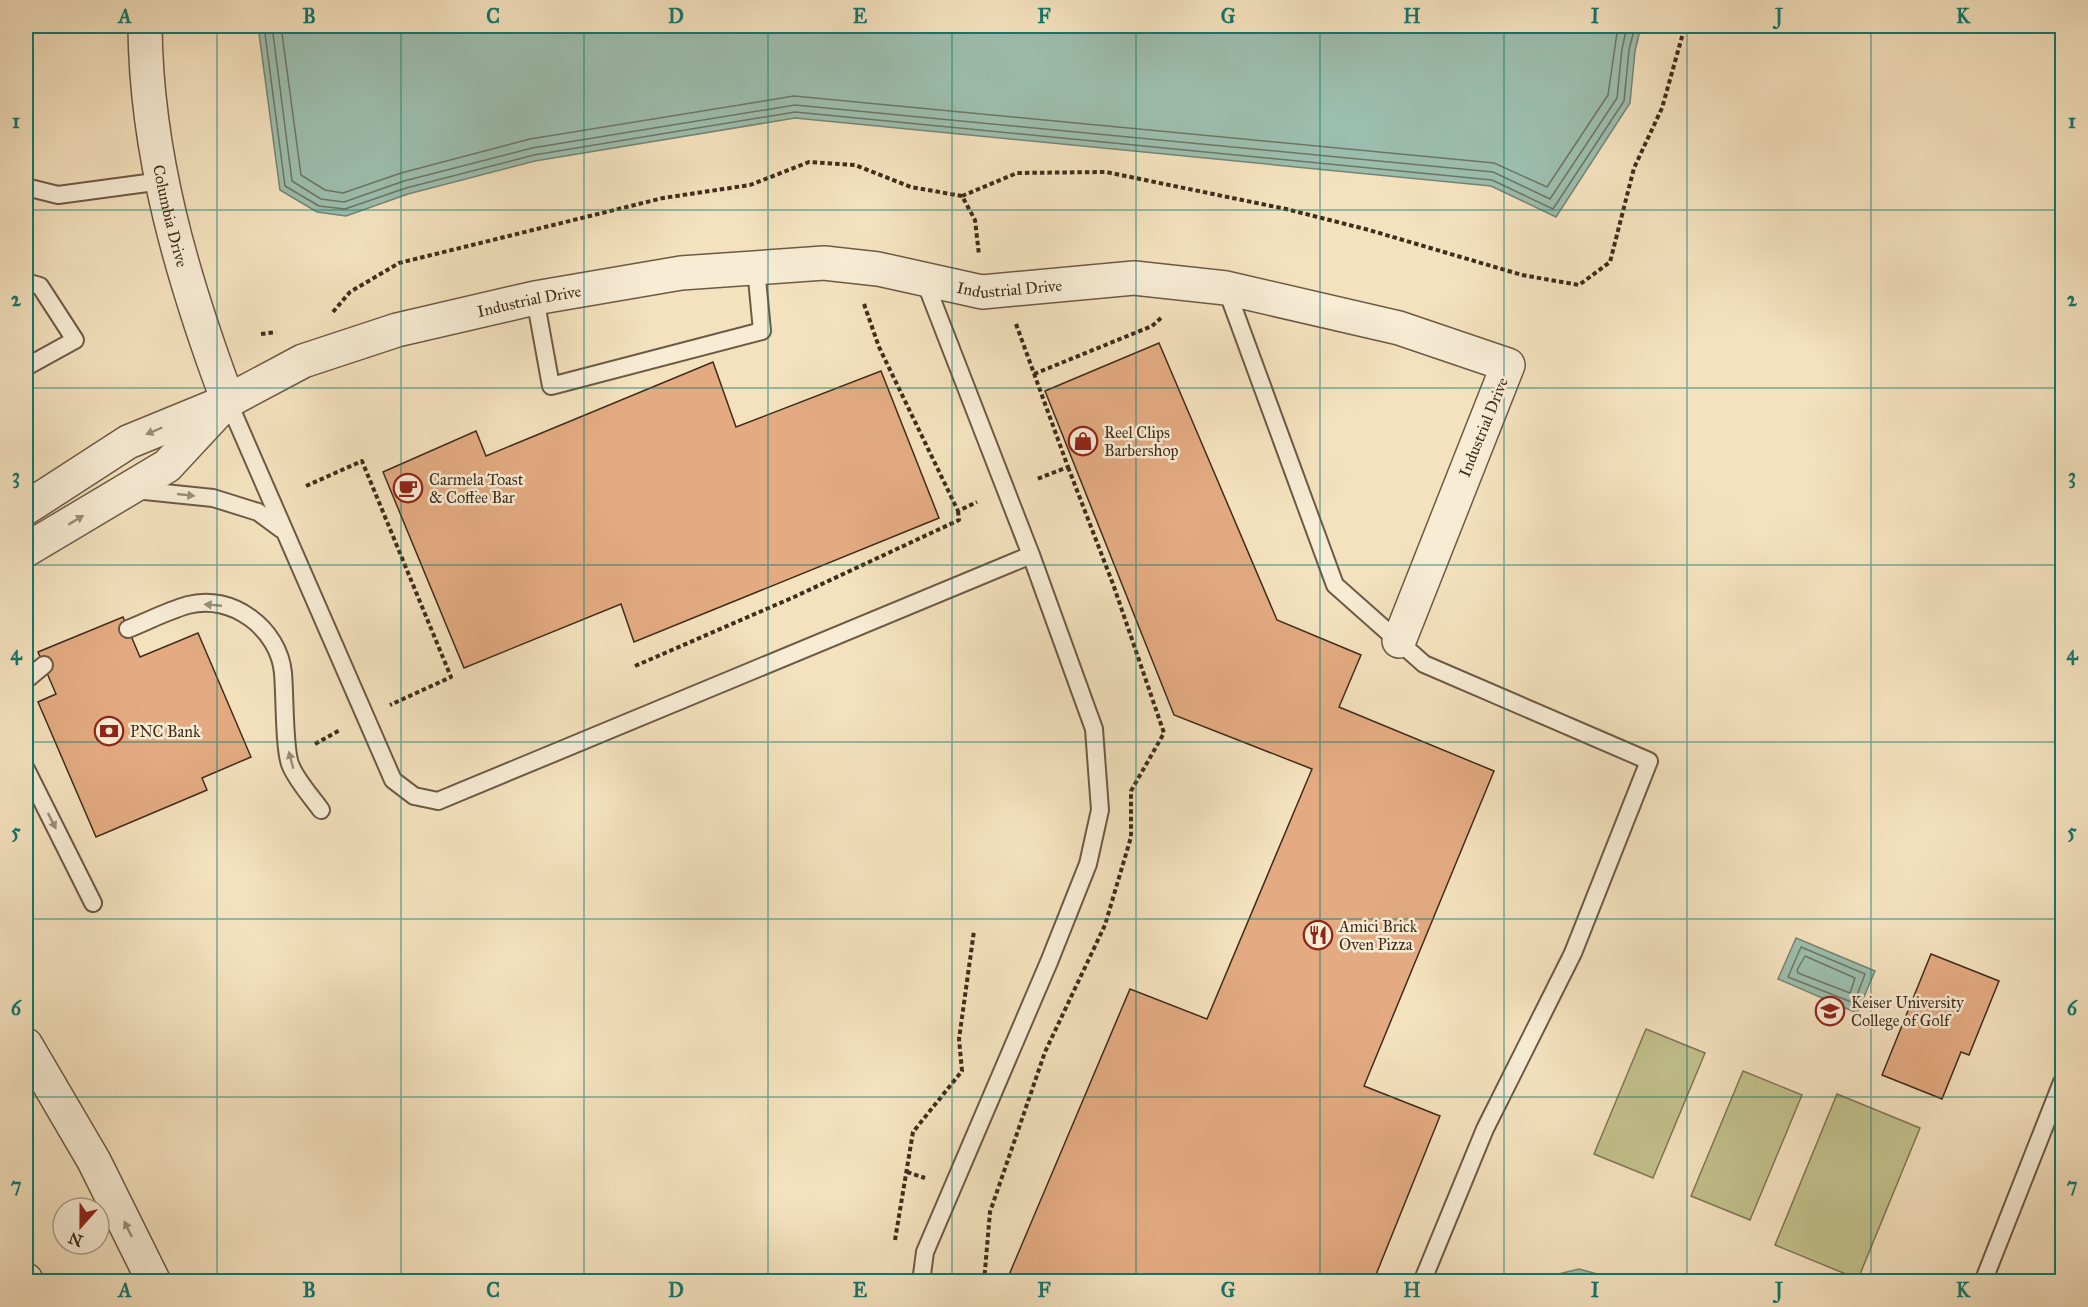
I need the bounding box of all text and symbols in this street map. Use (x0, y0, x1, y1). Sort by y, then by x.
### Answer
text: A (116, 4, 132, 28)
text: B (302, 4, 316, 28)
text: C (486, 4, 500, 28)
text: D (668, 4, 684, 28)
text: E (853, 4, 868, 28)
text: F (1037, 4, 1051, 28)
text: G (1221, 4, 1236, 28)
text: H (1403, 4, 1421, 28)
text: I (1591, 4, 1600, 28)
text: J (1772, 4, 1784, 30)
text: K (1956, 4, 1971, 28)
text: 1 (12, 109, 20, 133)
text: 1 (2068, 109, 2076, 133)
street label: Columbia Drive (149, 163, 192, 270)
street label: Industrial Drive (955, 276, 1063, 302)
street label: Industrial Drive (475, 281, 583, 321)
text: 2 (11, 287, 22, 311)
text: 2 (2067, 287, 2078, 311)
street label: Industrial Drive (1455, 374, 1512, 480)
place label: Reel Clips Barbershop (1104, 423, 1179, 460)
shop icon: Reel Clips Barbershop (1067, 425, 1099, 457)
one-way arrow (145, 426, 163, 436)
text: 3 (12, 464, 20, 489)
text: 3 (2068, 464, 2076, 489)
place label: Carmela Toast & Coffee Bar (429, 470, 524, 507)
cafe icon: Carmela Toast & Coffee Bar (392, 472, 424, 504)
one-way arrow (177, 491, 196, 500)
one-way arrow (68, 515, 85, 525)
one-way arrow (203, 600, 222, 610)
text: 4 (10, 641, 22, 666)
text: 4 (2066, 641, 2078, 666)
bank icon: PNC Bank (93, 715, 125, 747)
place label: PNC Bank (130, 722, 201, 741)
one-way arrow (286, 751, 296, 769)
one-way arrow (47, 813, 57, 830)
text: 5 (11, 819, 21, 843)
text: 5 (2067, 819, 2077, 843)
place label: Amici Brick Oven Pizza (1338, 917, 1418, 954)
restaurant icon: Amici Brick Oven Pizza (1302, 919, 1334, 951)
place label: Keiser University College of Golf (1851, 993, 1964, 1031)
school or university icon: Keiser University College of Golf (1814, 995, 1846, 1027)
text: 6 (11, 996, 23, 1020)
text: 6 (2067, 996, 2079, 1020)
text: 7 (11, 1173, 22, 1197)
text: 7 (2067, 1173, 2078, 1197)
north arrow (51, 1196, 111, 1256)
one-way arrow (123, 1220, 133, 1238)
text: N (66, 1228, 86, 1251)
text: A (116, 1278, 132, 1302)
text: B (302, 1278, 316, 1302)
text: C (486, 1278, 500, 1302)
text: D (668, 1278, 684, 1302)
text: E (853, 1278, 868, 1302)
text: F (1037, 1278, 1051, 1302)
text: G (1221, 1278, 1236, 1302)
text: H (1403, 1278, 1421, 1302)
text: I (1591, 1278, 1600, 1302)
text: J (1772, 1278, 1784, 1304)
text: K (1956, 1278, 1971, 1302)

